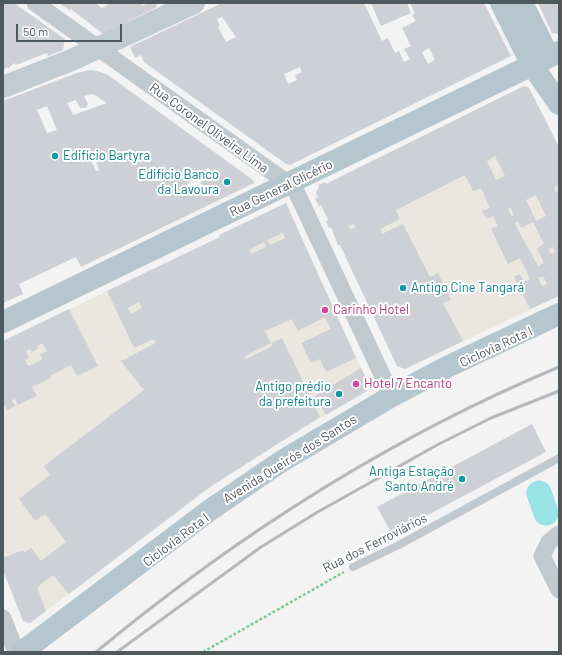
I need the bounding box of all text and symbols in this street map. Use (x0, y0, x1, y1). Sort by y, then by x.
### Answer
scale bar (18, 16, 124, 42)
text: 50 m (23, 24, 48, 38)
street label: Rua Coronel Oliveira Lima (147, 80, 271, 176)
place label: Edifício Bartyra (63, 148, 150, 164)
marker: Edifício Bartyra (50, 151, 60, 161)
street label: Rua General Glicério (227, 156, 335, 220)
place label: Edifício Banco da Lavoura (138, 167, 219, 198)
marker: Edifício Banco da Lavoura (222, 177, 232, 187)
place label: Antigo Cine Tangará (411, 280, 524, 296)
marker: Antigo Cine Tangará (398, 283, 408, 293)
place label: Carinho Hotel (333, 302, 409, 318)
marker: Carinho Hotel (320, 305, 330, 315)
street label: Ciclovia Rota I (457, 323, 535, 371)
place label: Hotel 7 Encanto (364, 376, 452, 392)
place label: Antigo prédio da prefeitura (255, 379, 331, 410)
marker: Hotel 7 Encanto (351, 379, 361, 389)
marker: Antigo prédio da prefeitura (334, 389, 344, 399)
street label: Avenida Queirós dos Santos (220, 411, 360, 507)
place label: Antiga Estação Santo André (369, 464, 454, 495)
marker: Antiga Estação Santo André (457, 474, 467, 484)
street label: Ciclovia Rota I (140, 510, 212, 570)
street label: Rua dos Ferroviários (320, 510, 430, 576)

